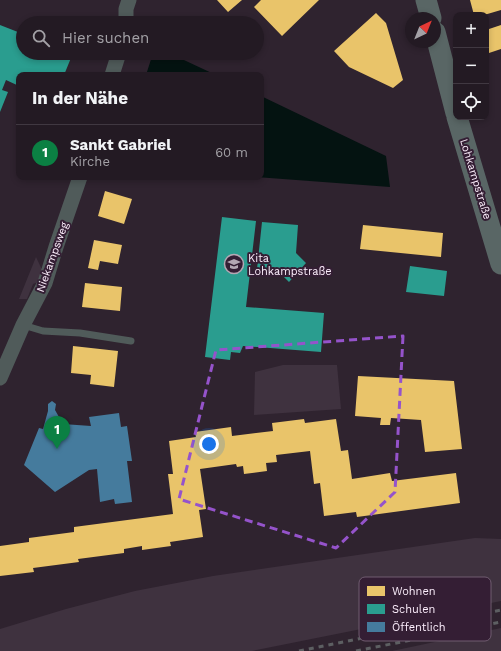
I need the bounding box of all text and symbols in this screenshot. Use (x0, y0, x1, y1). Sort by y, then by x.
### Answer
north arrow (405, 12, 441, 48)
map controls (453, 12, 489, 120)
button: + (453, 12, 489, 48)
search box (16, 16, 264, 60)
icon: search (30, 27, 52, 49)
text: Hier suchen (62, 29, 149, 47)
button: − (453, 48, 489, 84)
button: locate (453, 84, 489, 120)
text: In der Nähe (32, 88, 128, 108)
text: Sankt Gabriel (70, 136, 171, 154)
street label: Lohkampstraße (457, 137, 494, 221)
text: 1 (42, 145, 48, 160)
text: 60 m (215, 145, 248, 160)
text: Kirche (70, 154, 110, 169)
street label: Niekampsweg (34, 220, 71, 294)
place label: Kita Lohkampstraße (248, 252, 332, 278)
school or university icon: Kita Lohkampstraße (223, 253, 245, 275)
pin: 1 (44, 416, 70, 449)
your location (199, 434, 219, 454)
legend (359, 577, 491, 641)
text: Wohnen (392, 585, 436, 598)
text: Schulen (392, 603, 435, 616)
text: Öffentlich (392, 620, 446, 634)

